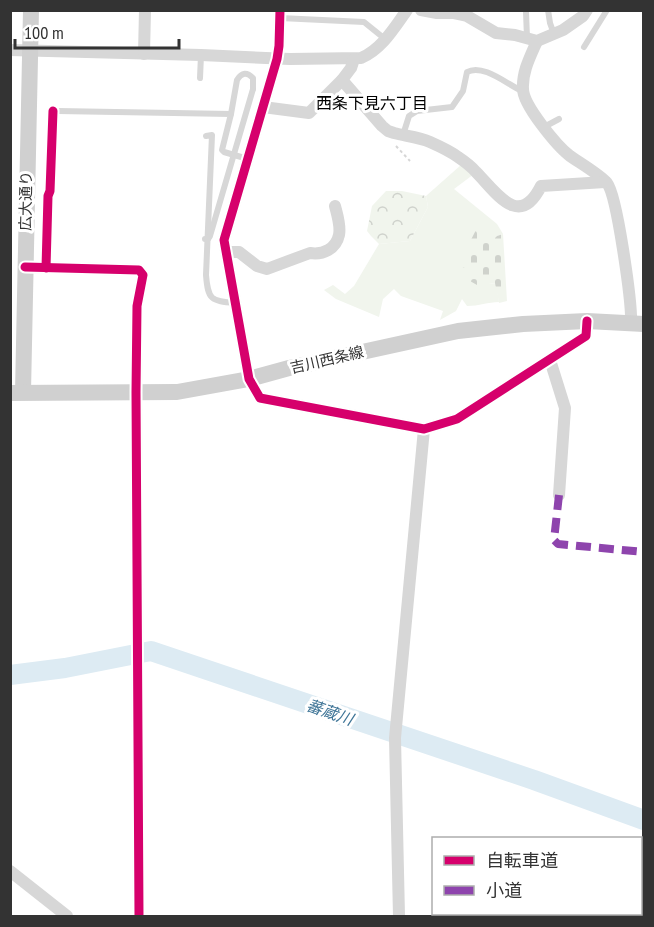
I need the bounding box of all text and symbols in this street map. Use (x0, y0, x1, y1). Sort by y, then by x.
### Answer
scale bar (15, 12, 178, 50)
text: 100 m (24, 21, 64, 44)
district label: 西条下見六丁目 (316, 93, 428, 113)
street label: 広大通り (15, 171, 36, 231)
street label: 吉川西条線 (288, 342, 366, 377)
water label: 蕃蔵川 (304, 695, 358, 730)
legend (432, 837, 642, 915)
text: 自転車道 (486, 849, 558, 872)
text: 小道 (486, 879, 522, 902)

